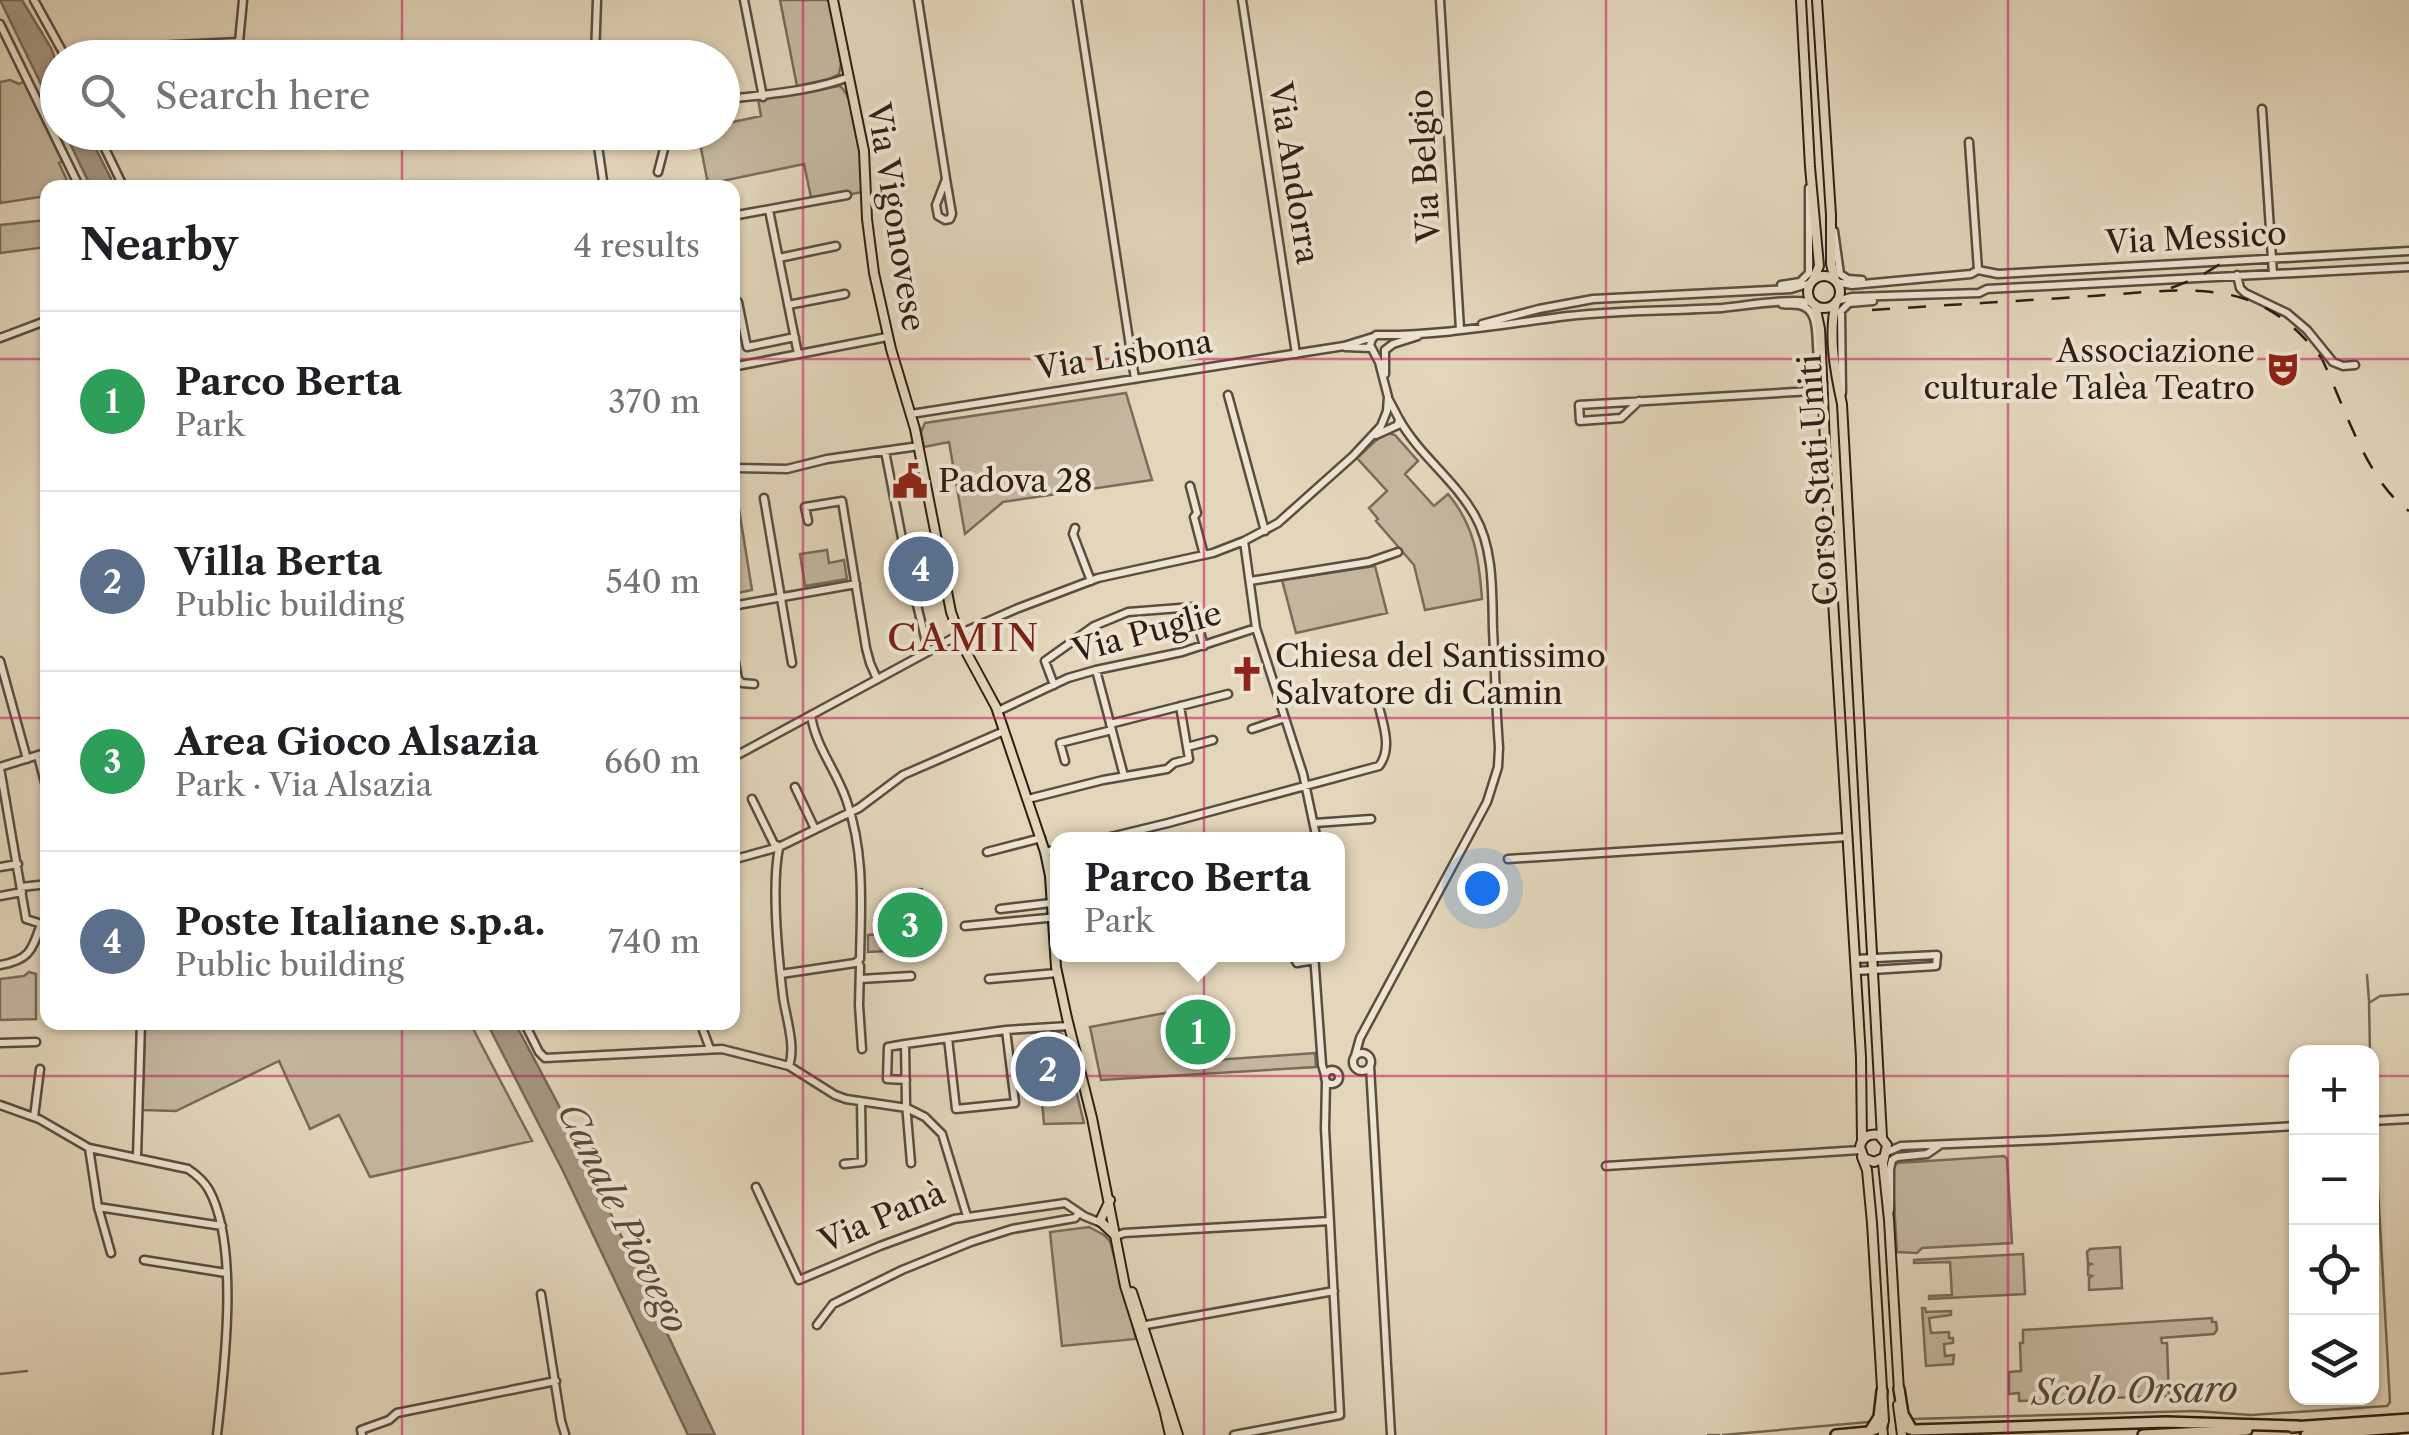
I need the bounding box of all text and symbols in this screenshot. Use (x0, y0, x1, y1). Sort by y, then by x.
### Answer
search box (40, 40, 740, 150)
icon: search (75, 68, 130, 123)
text: Search here (155, 72, 370, 119)
street label: Via Andorra (1261, 78, 1328, 266)
street label: Via Belgio (1401, 88, 1448, 245)
street label: Via Vigonovese (859, 99, 934, 334)
street label: Via Messico (2103, 213, 2288, 262)
text: Nearby (80, 219, 238, 271)
text: 4 results (574, 226, 700, 265)
street label: Via Lisbona (1032, 321, 1215, 388)
place label: Associazione culturale Talèa Teatro (1924, 331, 2255, 407)
theatre icon: Associazione culturale Talèa Teatro (2264, 350, 2302, 388)
street label: Corso Stati Uniti (1789, 353, 1846, 607)
text: Parco Berta (175, 358, 402, 405)
text: 1 (105, 382, 120, 421)
text: 370 m (608, 382, 700, 421)
text: Park (175, 405, 245, 444)
place label: Padova 28 (938, 461, 1093, 500)
public building icon: Padova 28 (891, 462, 929, 500)
pin: 4 (888, 532, 954, 606)
text: Villa Berta (175, 538, 382, 585)
text: 2 (103, 562, 122, 601)
text: 540 m (606, 562, 700, 601)
text: Public building (175, 585, 404, 624)
street label: Via Puglie (1067, 593, 1226, 670)
district label: CAMIN (887, 614, 1041, 661)
place label: Chiesa del Santissimo Salvatore di Camin (1275, 636, 1606, 712)
church icon: Chiesa del Santissimo Salvatore di Camin (1228, 655, 1266, 693)
text: Area Gioco Alsazia (175, 718, 539, 765)
text: 3 (103, 742, 122, 781)
text: 660 m (604, 742, 700, 781)
text: Park · Via Alsazia (175, 765, 432, 804)
popup (1050, 832, 1345, 962)
text: Parco Berta (1084, 854, 1311, 901)
your location (1457, 863, 1508, 914)
pin: 3 (878, 888, 942, 962)
text: Poste Italiane s.p.a. (175, 898, 545, 945)
text: Park (1084, 901, 1154, 940)
text: 4 (103, 922, 122, 961)
text: 740 m (608, 922, 700, 961)
text: Public building (175, 945, 404, 984)
pin: 1 (1166, 994, 1230, 1070)
pin: 2 (1016, 1032, 1080, 1106)
map controls (2289, 1045, 2379, 1405)
button: + (2289, 1045, 2379, 1135)
water label: Canale Piovego (549, 1096, 698, 1340)
button: − (2289, 1135, 2379, 1225)
street label: Via Panà (812, 1173, 950, 1261)
button: locate (2289, 1225, 2379, 1315)
button: layers (2289, 1315, 2379, 1405)
water label: Scolo Orsaro (2030, 1367, 2238, 1414)

